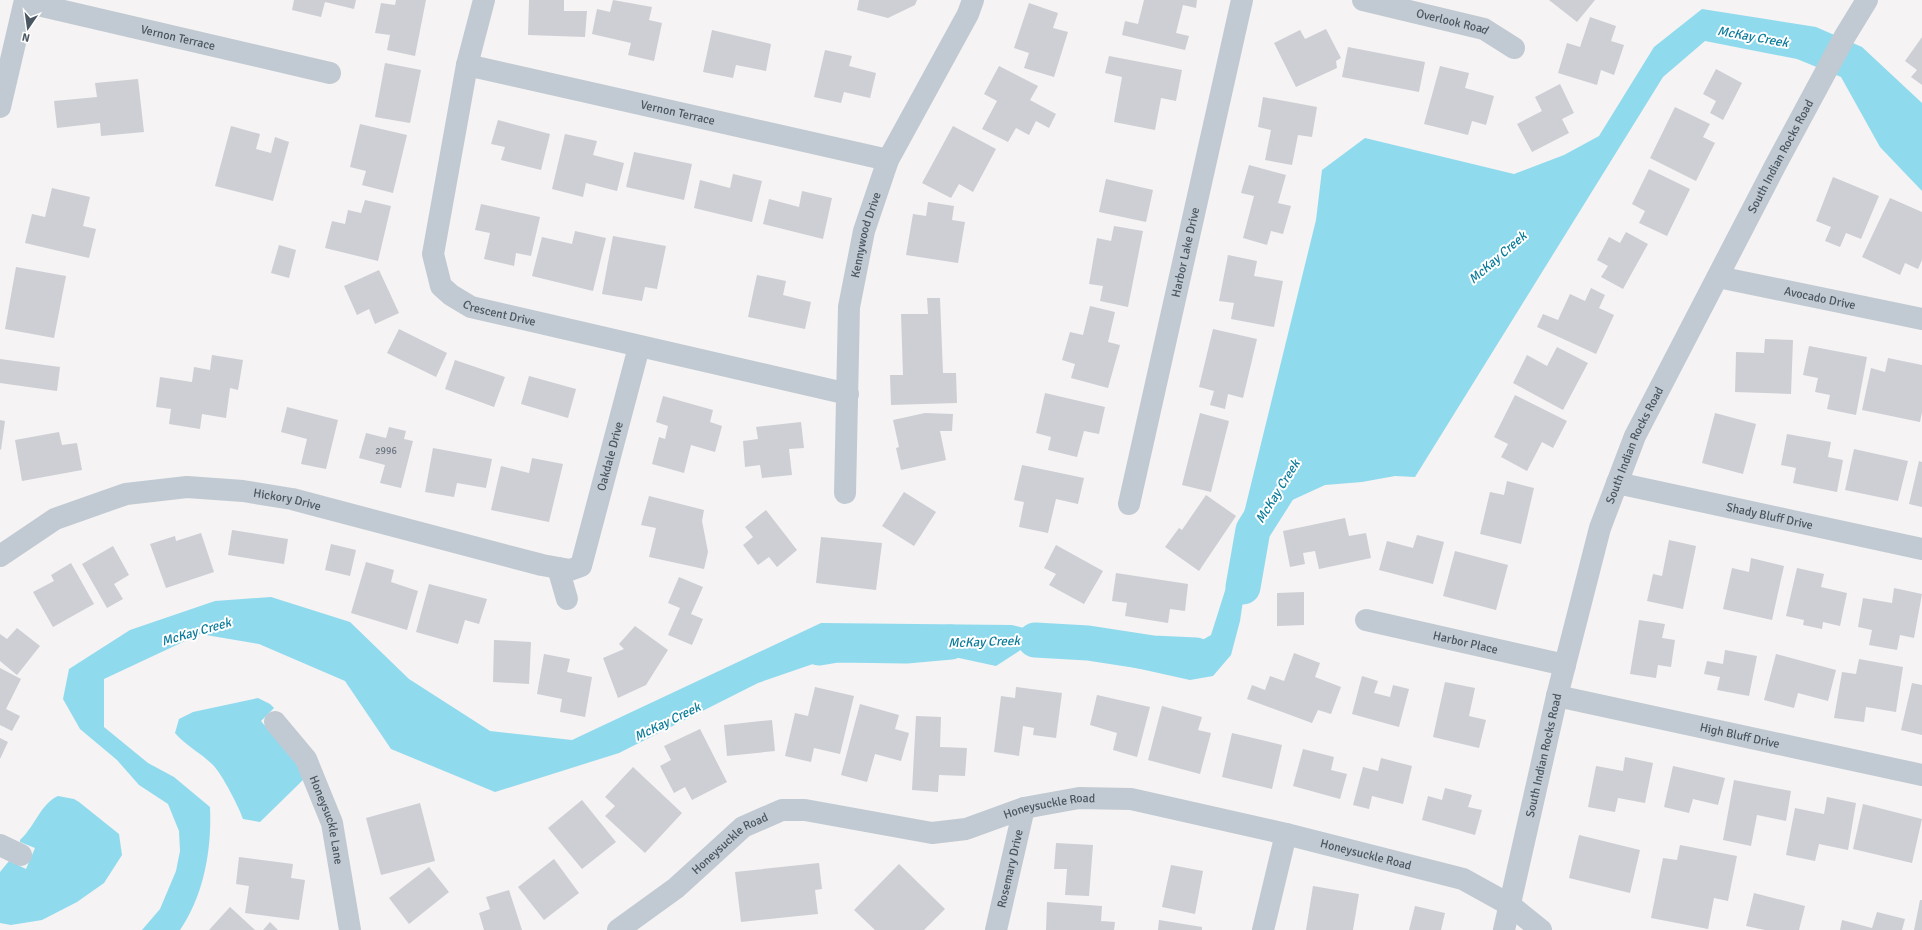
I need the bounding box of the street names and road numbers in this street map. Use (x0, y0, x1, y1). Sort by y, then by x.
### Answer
street label: Overlook Road (1415, 6, 1492, 38)
street label: Vernon Terrace (139, 22, 217, 54)
street label: Vernon Terrace (639, 97, 716, 129)
street label: South Indian Rocks Road (1745, 97, 1817, 216)
street label: Kennywood Drive (848, 190, 885, 279)
street label: Harbor Lake Drive (1169, 206, 1203, 299)
street label: Avocado Drive (1783, 284, 1857, 313)
street label: Crescent Drive (460, 297, 537, 330)
street label: South Indian Rocks Road (1603, 384, 1667, 506)
street label: Oakdale Drive (594, 420, 627, 493)
street label: Hickory Drive (252, 486, 323, 514)
street label: Shady Bluff Drive (1725, 500, 1814, 533)
street label: Harbor Place (1431, 628, 1499, 658)
street label: South Indian Rocks Road (1523, 692, 1565, 819)
street label: High Bluff Drive (1698, 720, 1781, 752)
street label: Honeysuckle Lane (306, 773, 346, 866)
street label: Honeysuckle Road (1001, 791, 1095, 823)
street label: Honeysuckle Road (689, 810, 771, 878)
street label: Rosemary Drive (994, 828, 1027, 909)
street label: Honeysuckle Road (1319, 836, 1413, 874)

